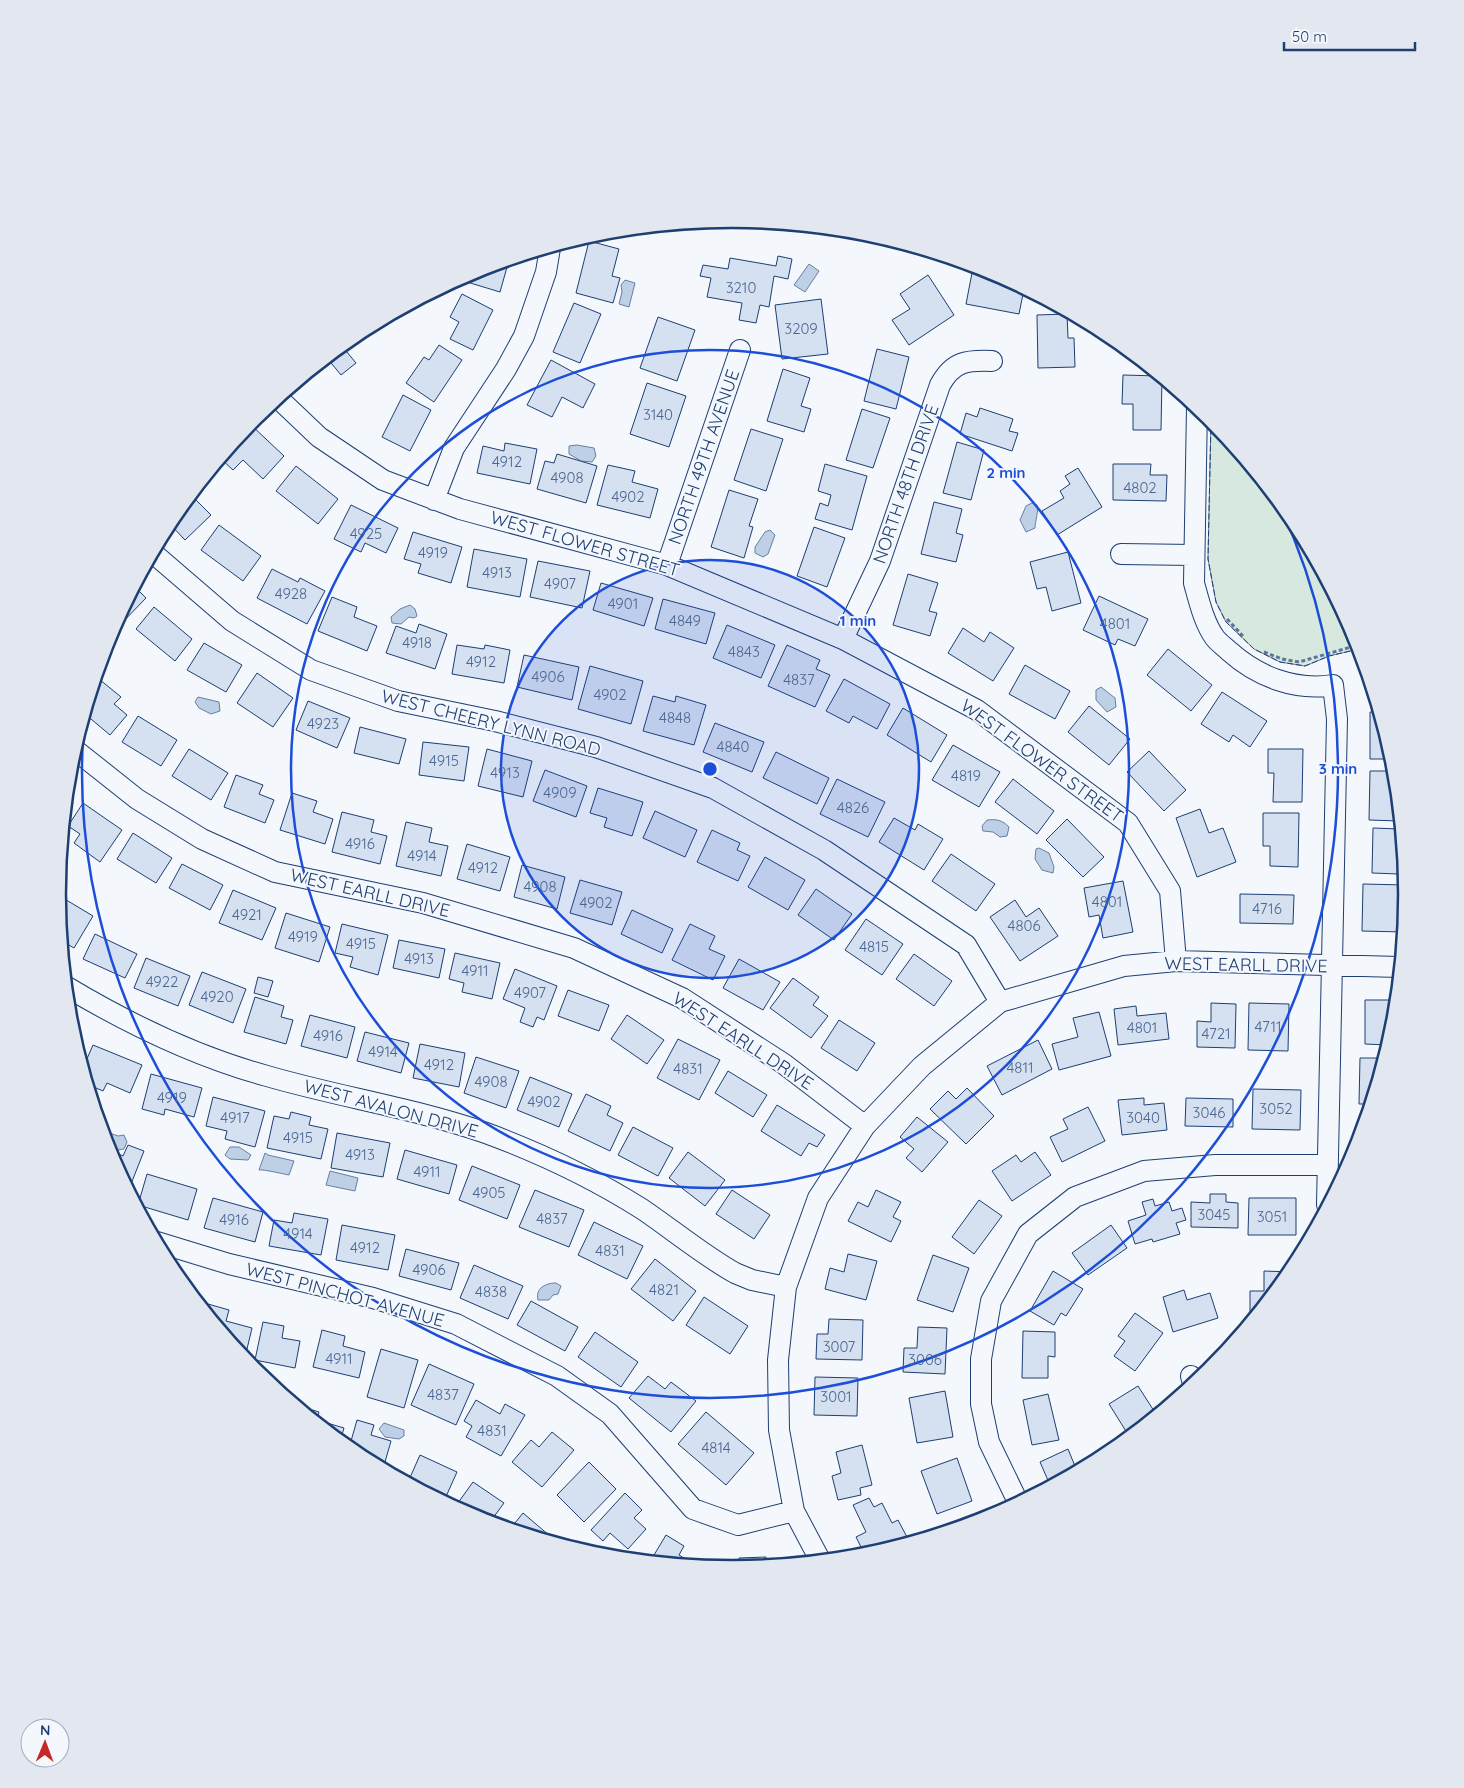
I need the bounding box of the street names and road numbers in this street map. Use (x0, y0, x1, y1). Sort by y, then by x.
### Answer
street label: NORTH 49TH AVENUE (663, 366, 744, 547)
street label: NORTH 48TH DRIVE (867, 401, 944, 567)
street label: WEST FLOWER STREET (488, 505, 683, 582)
street label: WEST CHEERY LYNN ROAD (379, 684, 603, 761)
street label: WEST FLOWER STREET (956, 694, 1128, 828)
street label: WEST EARLL DRIVE (288, 863, 452, 922)
street label: WEST EARLL DRIVE (1164, 952, 1328, 977)
street label: WEST EARLL DRIVE (669, 986, 818, 1095)
street label: WEST AVALON DRIVE (302, 1074, 481, 1143)
street label: WEST PINCHOT AVENUE (244, 1257, 447, 1332)

